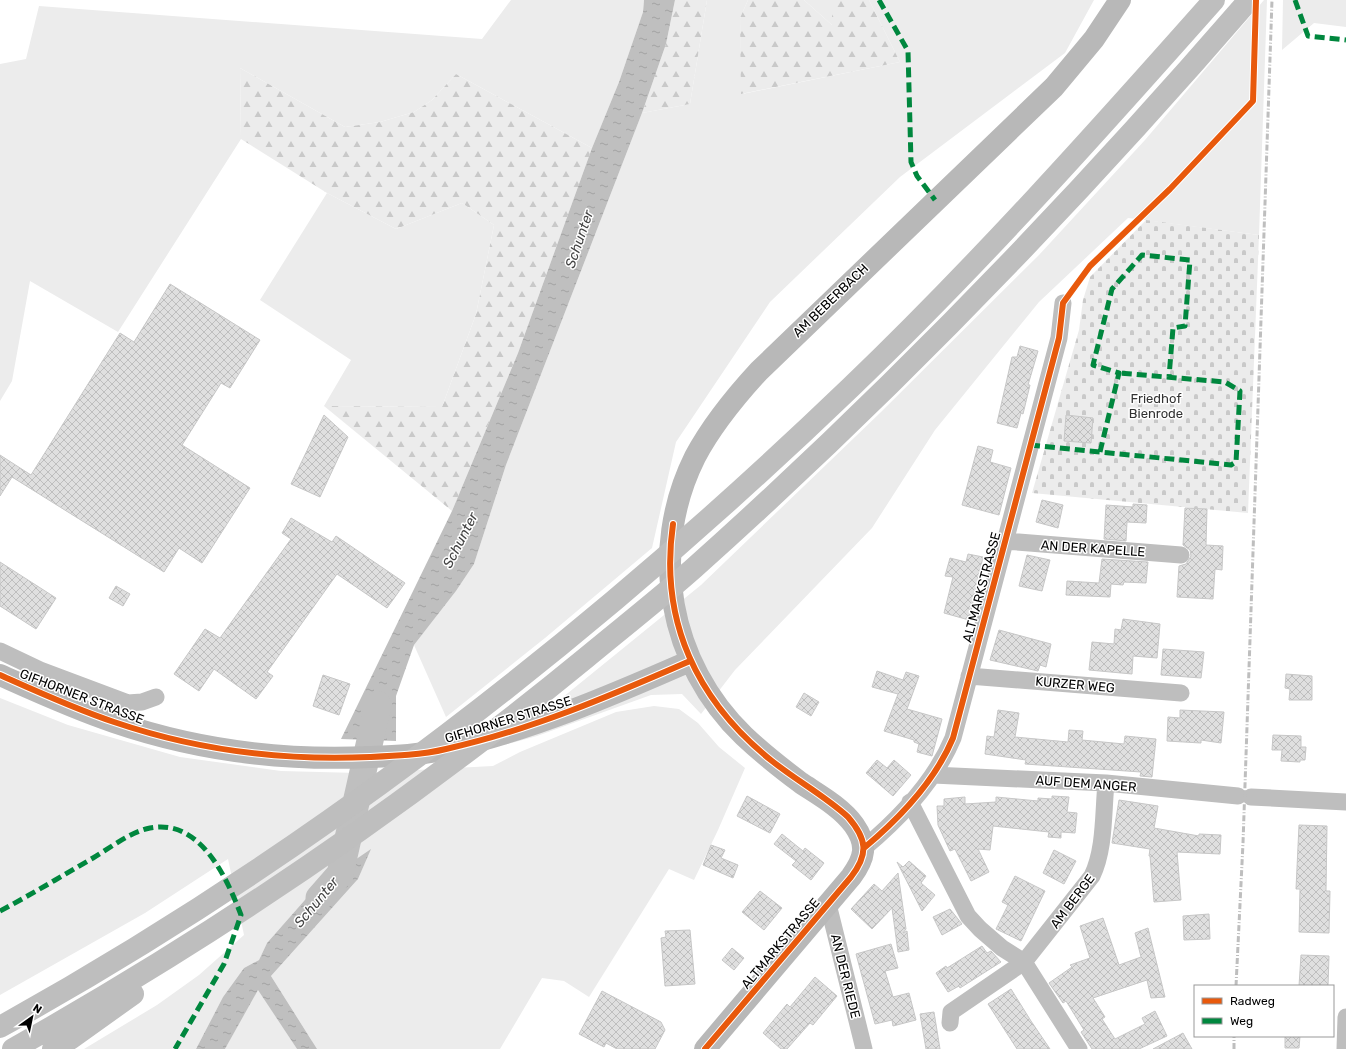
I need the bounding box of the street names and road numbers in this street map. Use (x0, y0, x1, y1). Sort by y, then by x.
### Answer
street label: AM BEBERBACH (790, 261, 871, 340)
street label: ALTMARKSTRASSE (960, 530, 1003, 644)
street label: AN DER KAPELLE (1040, 537, 1146, 560)
street label: GIFHORNER STRASSE (18, 666, 146, 727)
street label: KURZER WEG (1035, 674, 1115, 695)
street label: GIFHORNER STRASSE (443, 693, 574, 746)
street label: AUF DEM ANGER (1035, 772, 1137, 795)
street label: AM BERGE (1047, 871, 1098, 931)
street label: ALTMARKSTRASSE (738, 895, 823, 992)
street label: AN DER RIEDE (828, 932, 863, 1020)

